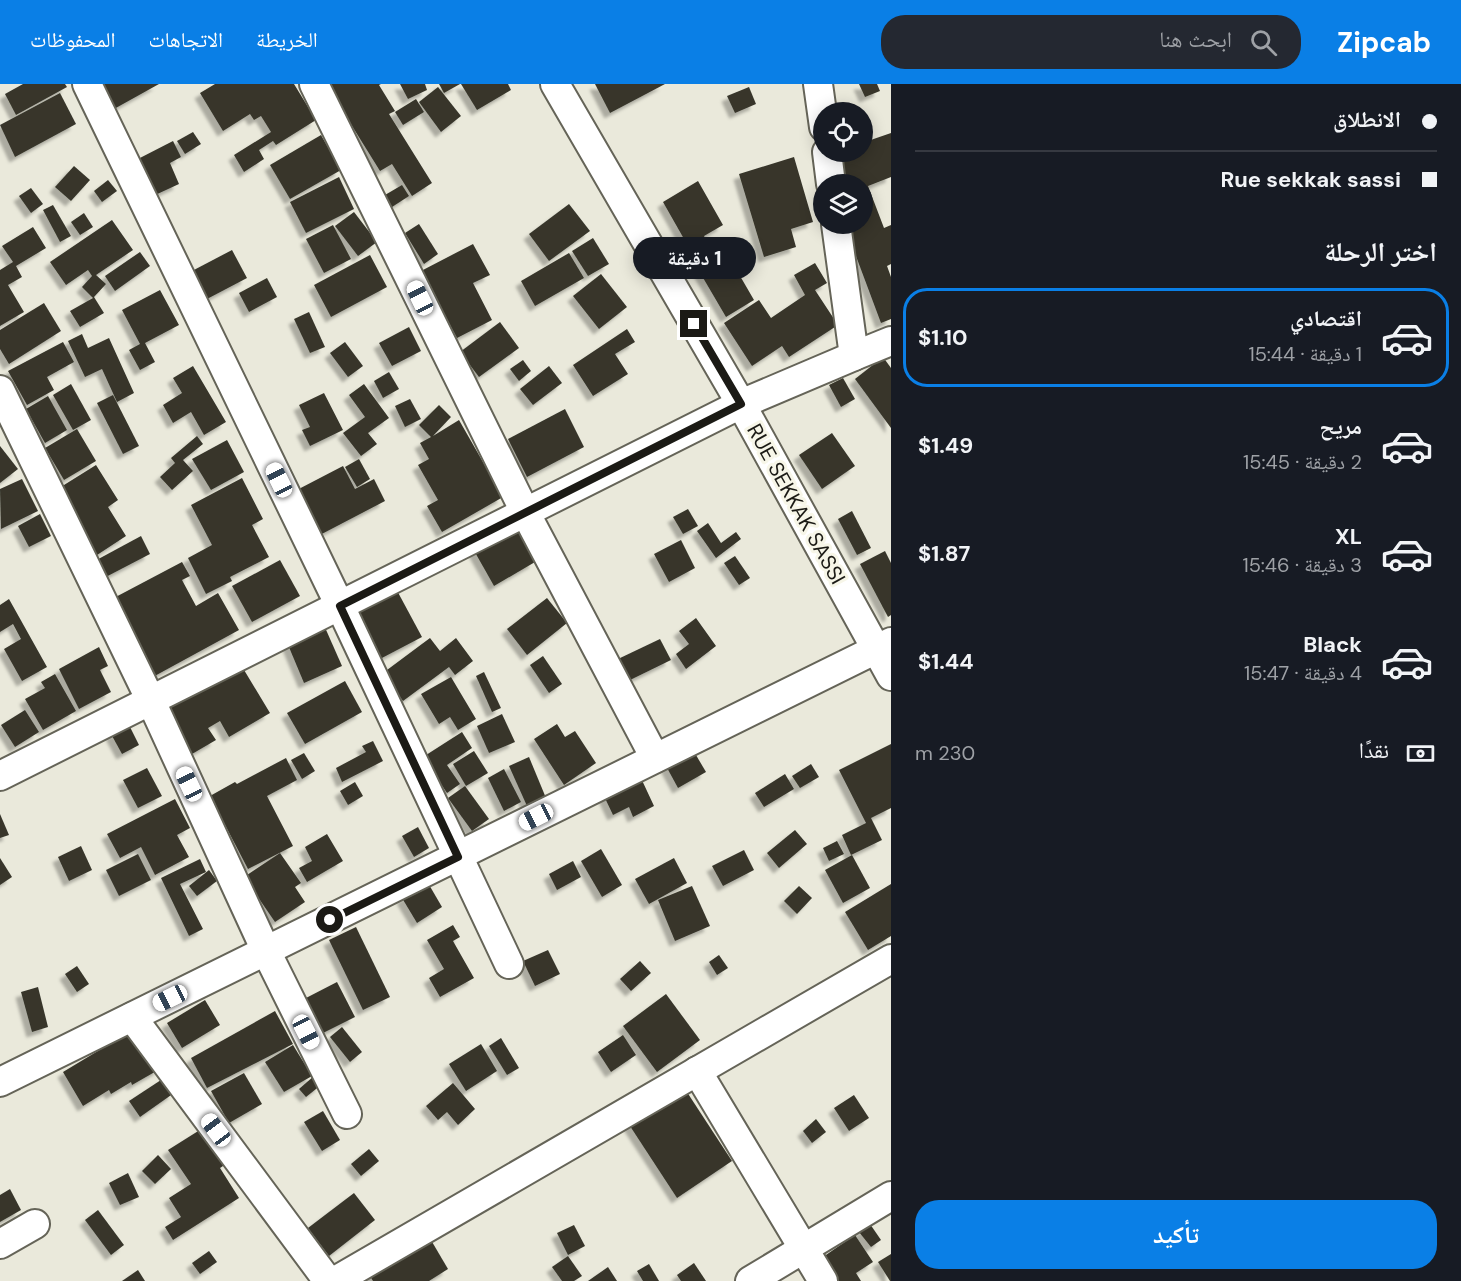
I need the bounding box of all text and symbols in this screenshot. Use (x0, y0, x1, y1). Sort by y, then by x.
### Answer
search box (881, 15, 1301, 69)
text: Zipcab (1337, 24, 1431, 61)
text: ابحث هنا (1159, 25, 1232, 54)
text: المحفوظات (30, 26, 115, 54)
text: الاتجاهات (148, 26, 223, 54)
text: الخريطة (256, 26, 318, 54)
icon: search (1247, 26, 1280, 59)
map controls (813, 102, 873, 234)
button: locate (813, 102, 873, 162)
text: الانطلاق (1333, 105, 1401, 134)
text: Rue sekkak sassi (1220, 165, 1401, 194)
button: layers (813, 174, 873, 234)
text: اختر الرحلة (1324, 234, 1437, 269)
callout: 1 دقيقة (632, 237, 756, 279)
text: 1 دقيقة (668, 245, 721, 271)
car (404, 278, 436, 318)
text: اقتصادي (1290, 304, 1362, 333)
route end (680, 310, 707, 337)
icon: car (1380, 311, 1434, 365)
text: $1.10 (918, 323, 968, 352)
text: 1 دقيقة · 15:44 (1248, 341, 1362, 367)
text: مريح (1319, 412, 1362, 441)
street label: RUE SEKKAK SASSI (740, 419, 852, 589)
icon: car (1380, 419, 1434, 473)
text: $1.49 (918, 431, 973, 460)
text: 2 دقيقة · 15:45 (1243, 449, 1362, 475)
car (263, 460, 295, 500)
text: XL (1335, 522, 1362, 551)
icon: car (1380, 527, 1434, 581)
text: $1.87 (918, 539, 970, 568)
text: 3 دقيقة · 15:46 (1242, 552, 1362, 578)
text: Black (1303, 630, 1362, 659)
icon: car (1380, 635, 1434, 689)
text: $1.44 (918, 647, 973, 676)
text: 4 دقيقة · 15:47 (1244, 660, 1362, 686)
text: نقدًا (1359, 736, 1389, 765)
icon: cash (1404, 737, 1437, 770)
text: 230 m (915, 740, 975, 766)
car (173, 764, 205, 804)
car (516, 801, 556, 833)
route start (316, 906, 343, 933)
car (150, 982, 190, 1014)
car (290, 1012, 322, 1052)
car (198, 1110, 234, 1150)
button: تأكيد (915, 1200, 1437, 1269)

